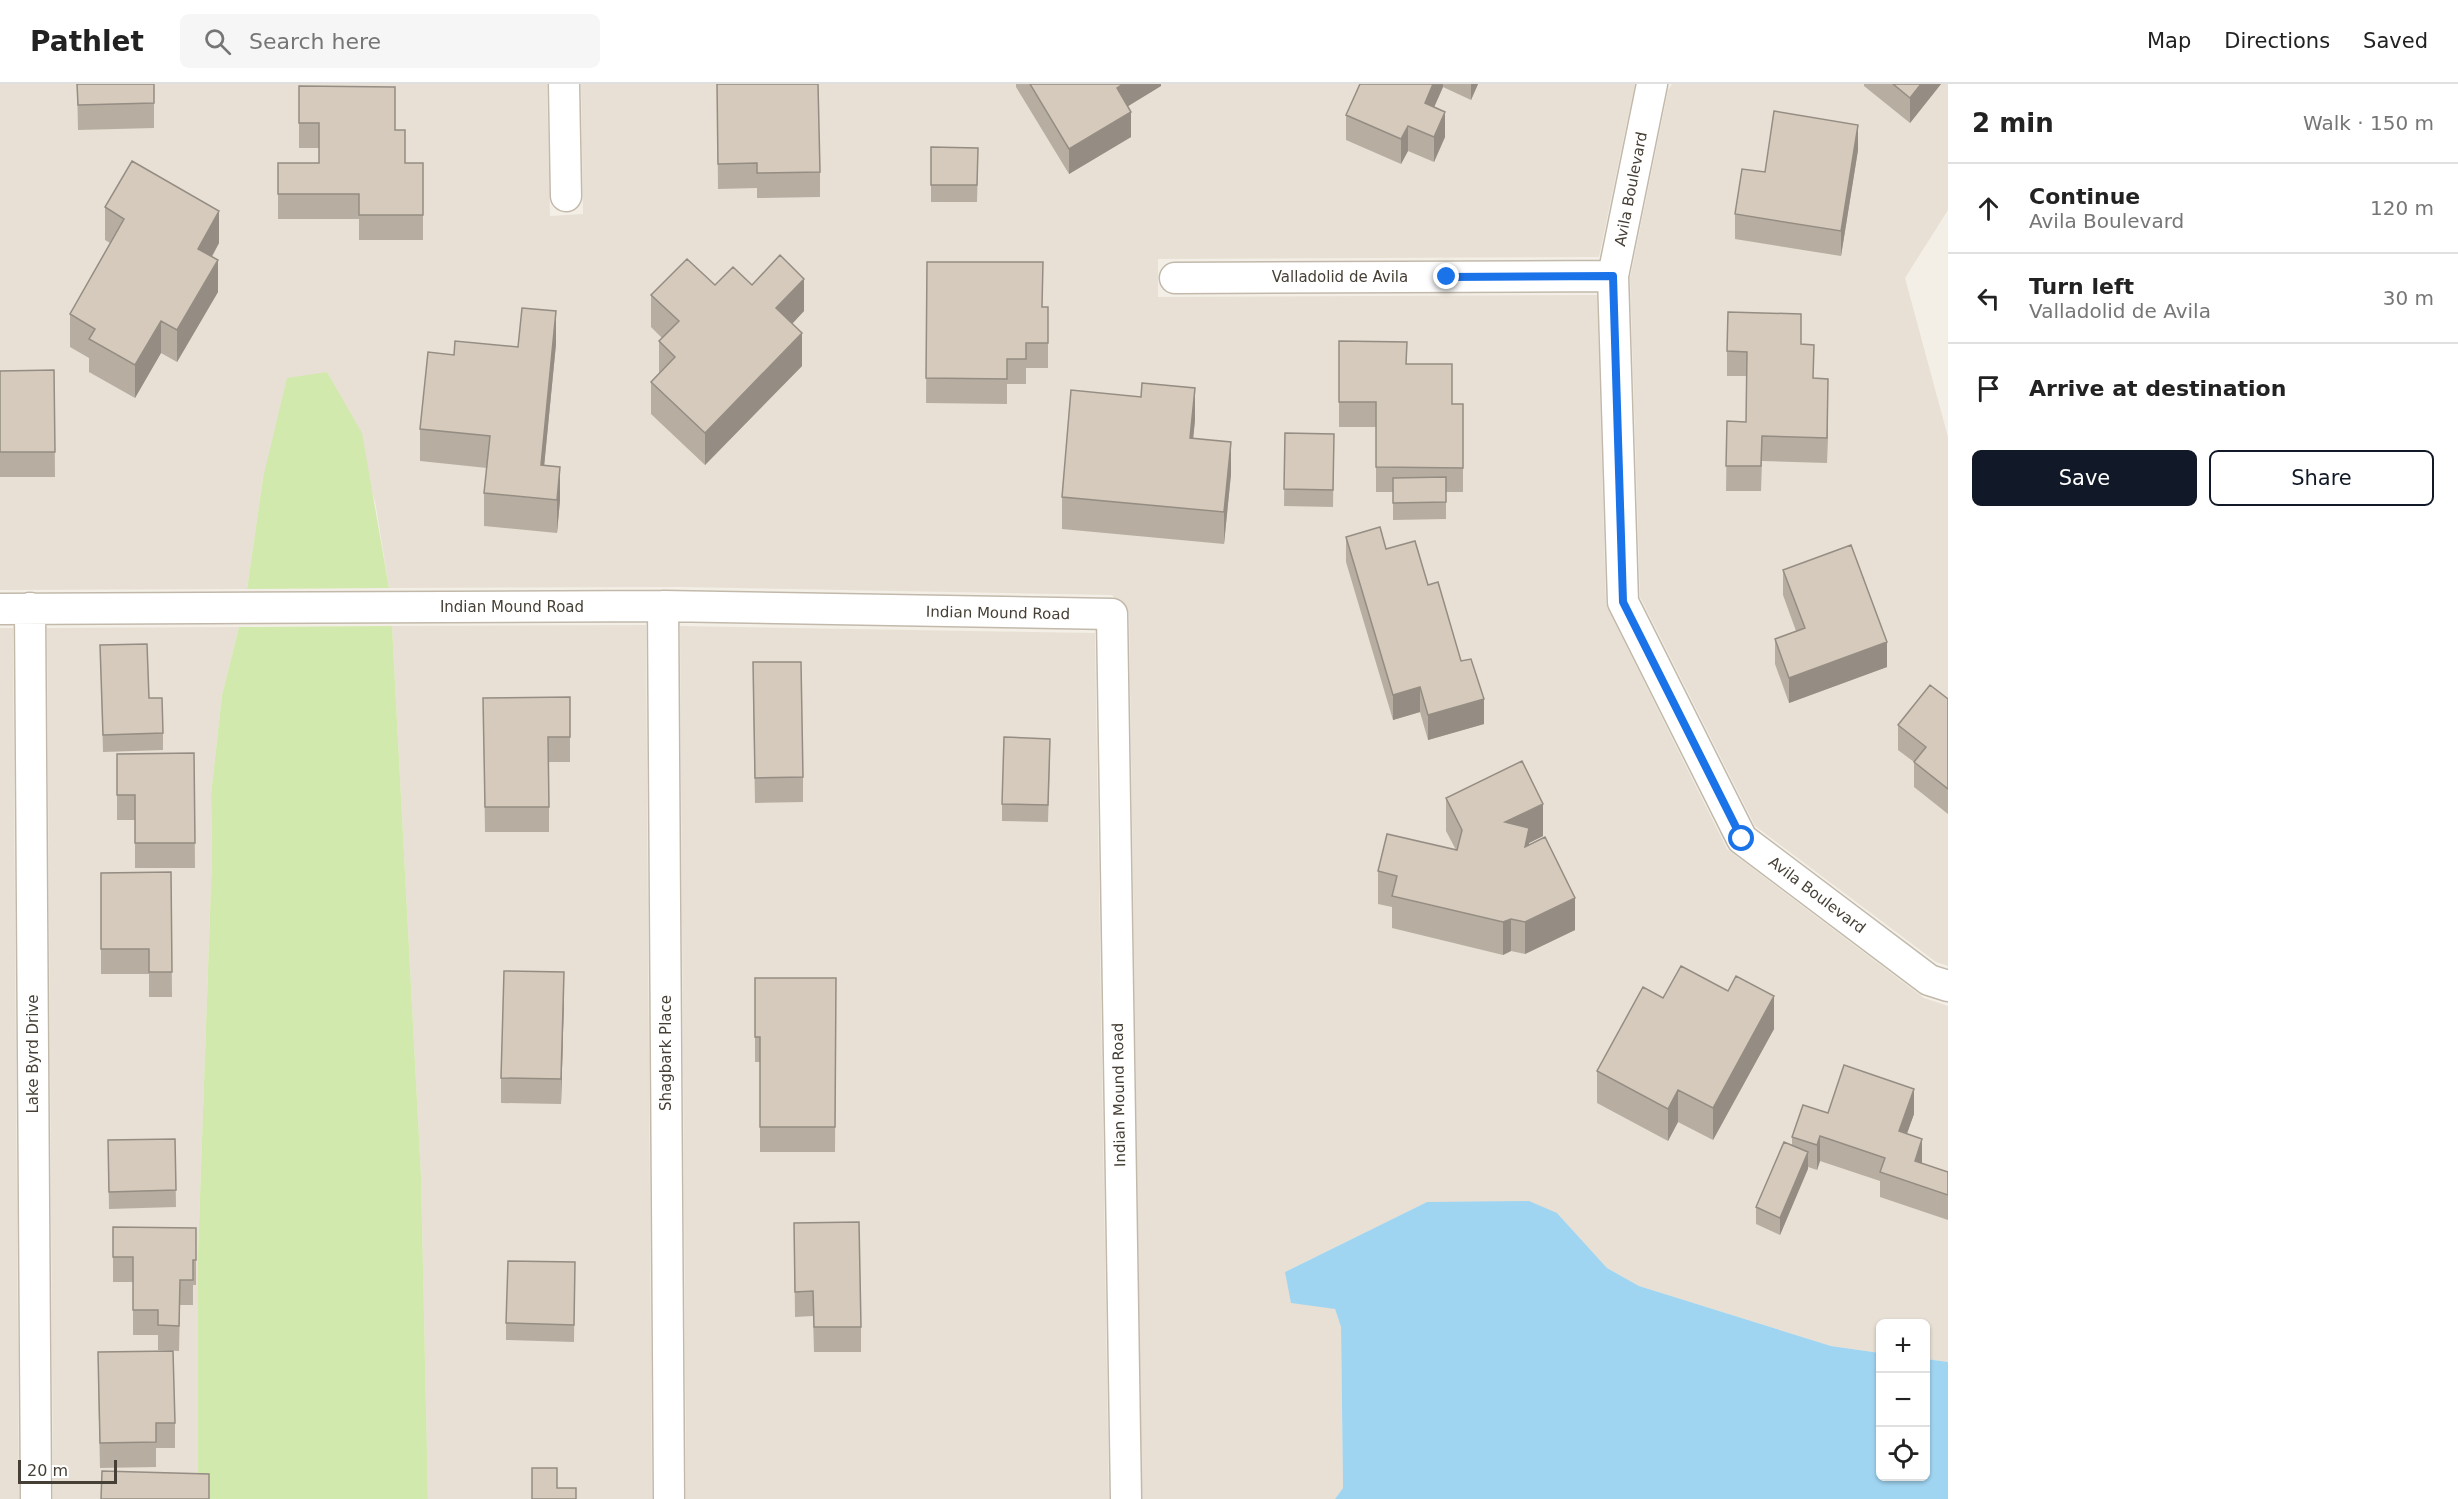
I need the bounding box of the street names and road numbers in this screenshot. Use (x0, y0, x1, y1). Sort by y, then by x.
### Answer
street label: Avila Boulevard (1611, 130, 1651, 248)
street label: Valladolid de Avila (1272, 268, 1408, 286)
street label: Indian Mound Road (440, 598, 584, 616)
street label: Indian Mound Road (926, 603, 1070, 623)
street label: Avila Boulevard (1765, 853, 1869, 937)
street label: Lake Byrd Drive (24, 994, 42, 1114)
street label: Shagbark Place (657, 995, 675, 1111)
street label: Indian Mound Road (1109, 1023, 1129, 1167)

